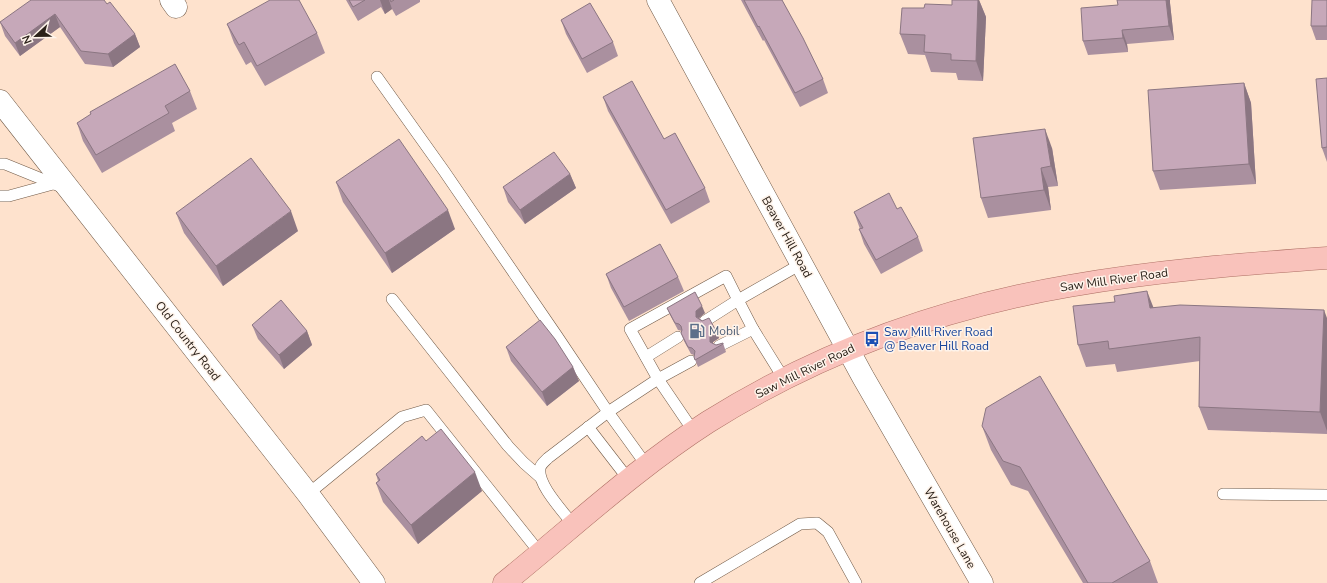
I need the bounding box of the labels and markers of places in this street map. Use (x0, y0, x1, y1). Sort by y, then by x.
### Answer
fuel station icon: Mobil (688, 322, 706, 340)
place label: Mobil (709, 323, 740, 339)
place label: Saw Mill River Road @ Beaver Hill Road (884, 324, 993, 354)
bus stop icon: Saw Mill River Road @ Beaver Hill Road (863, 330, 881, 348)

